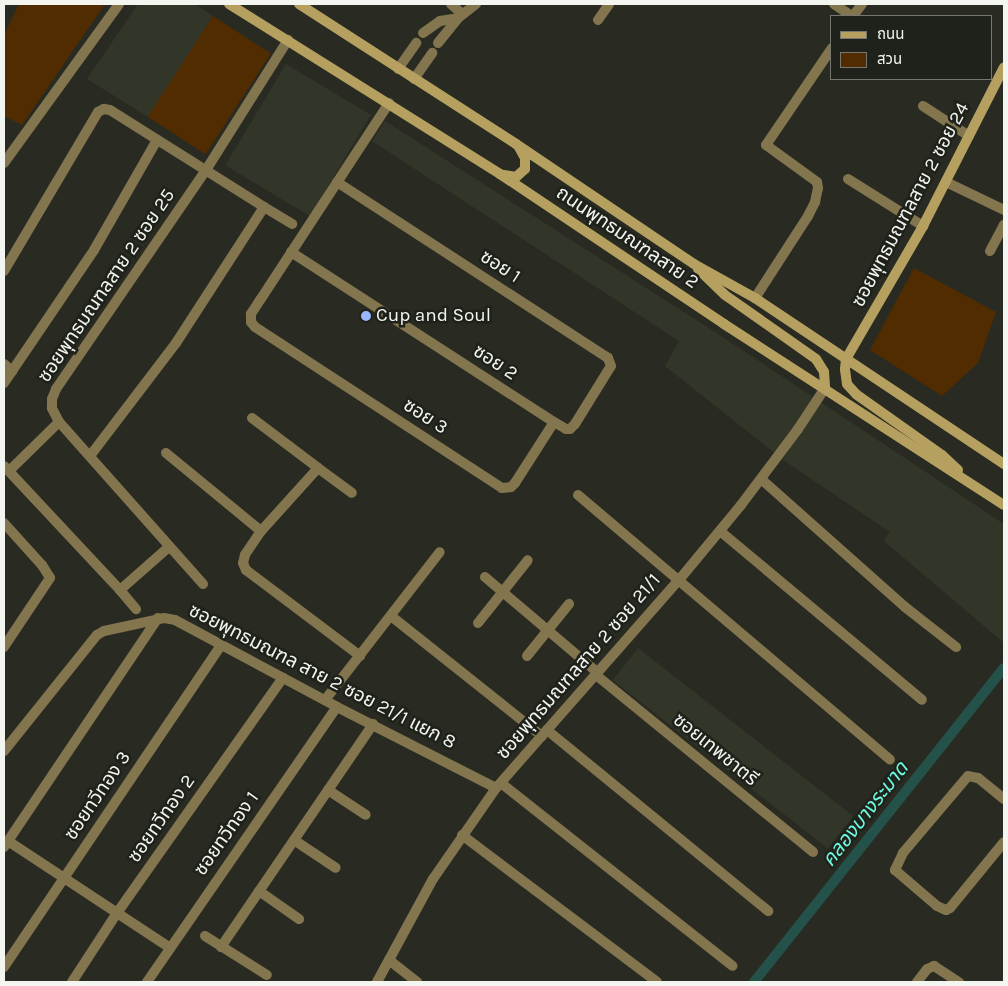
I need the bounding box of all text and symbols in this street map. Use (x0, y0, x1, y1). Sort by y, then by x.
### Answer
legend (830, 15, 993, 80)
text: ถนน (877, 25, 904, 43)
text: สวน (877, 50, 902, 68)
street label: ซอยพุทธมณฑลสาย 2 ซอย 24 (847, 99, 975, 311)
street label: ถนนพุทธมณฑลสาย 2 (551, 182, 703, 294)
street label: ซอยพุทธมณฑลสาย 2 ซอย 25 (34, 185, 180, 387)
street label: ซอย 1 (476, 246, 524, 288)
place label: Cup and Soul (376, 305, 491, 327)
marker: Cup and Soul (360, 310, 372, 322)
street label: ซอย 2 (469, 340, 521, 386)
street label: ซอย 3 (398, 394, 452, 440)
street label: ซอยพุทธมณฑลสาย 2 ซอย 21/1 (492, 570, 666, 764)
street label: ซอยพุทธมณฑล สาย 2 ซอย 21/1 แยก 8 (185, 600, 459, 754)
street label: ซอยเทพชาตรี (668, 709, 762, 791)
street label: ซอยทวีทอง 3 (60, 747, 136, 845)
water label: คลองบางระมาด (817, 757, 913, 871)
street label: ซอยทวีทอง 2 (123, 771, 201, 867)
street label: ซอยทวีทอง 1 (190, 788, 264, 880)

